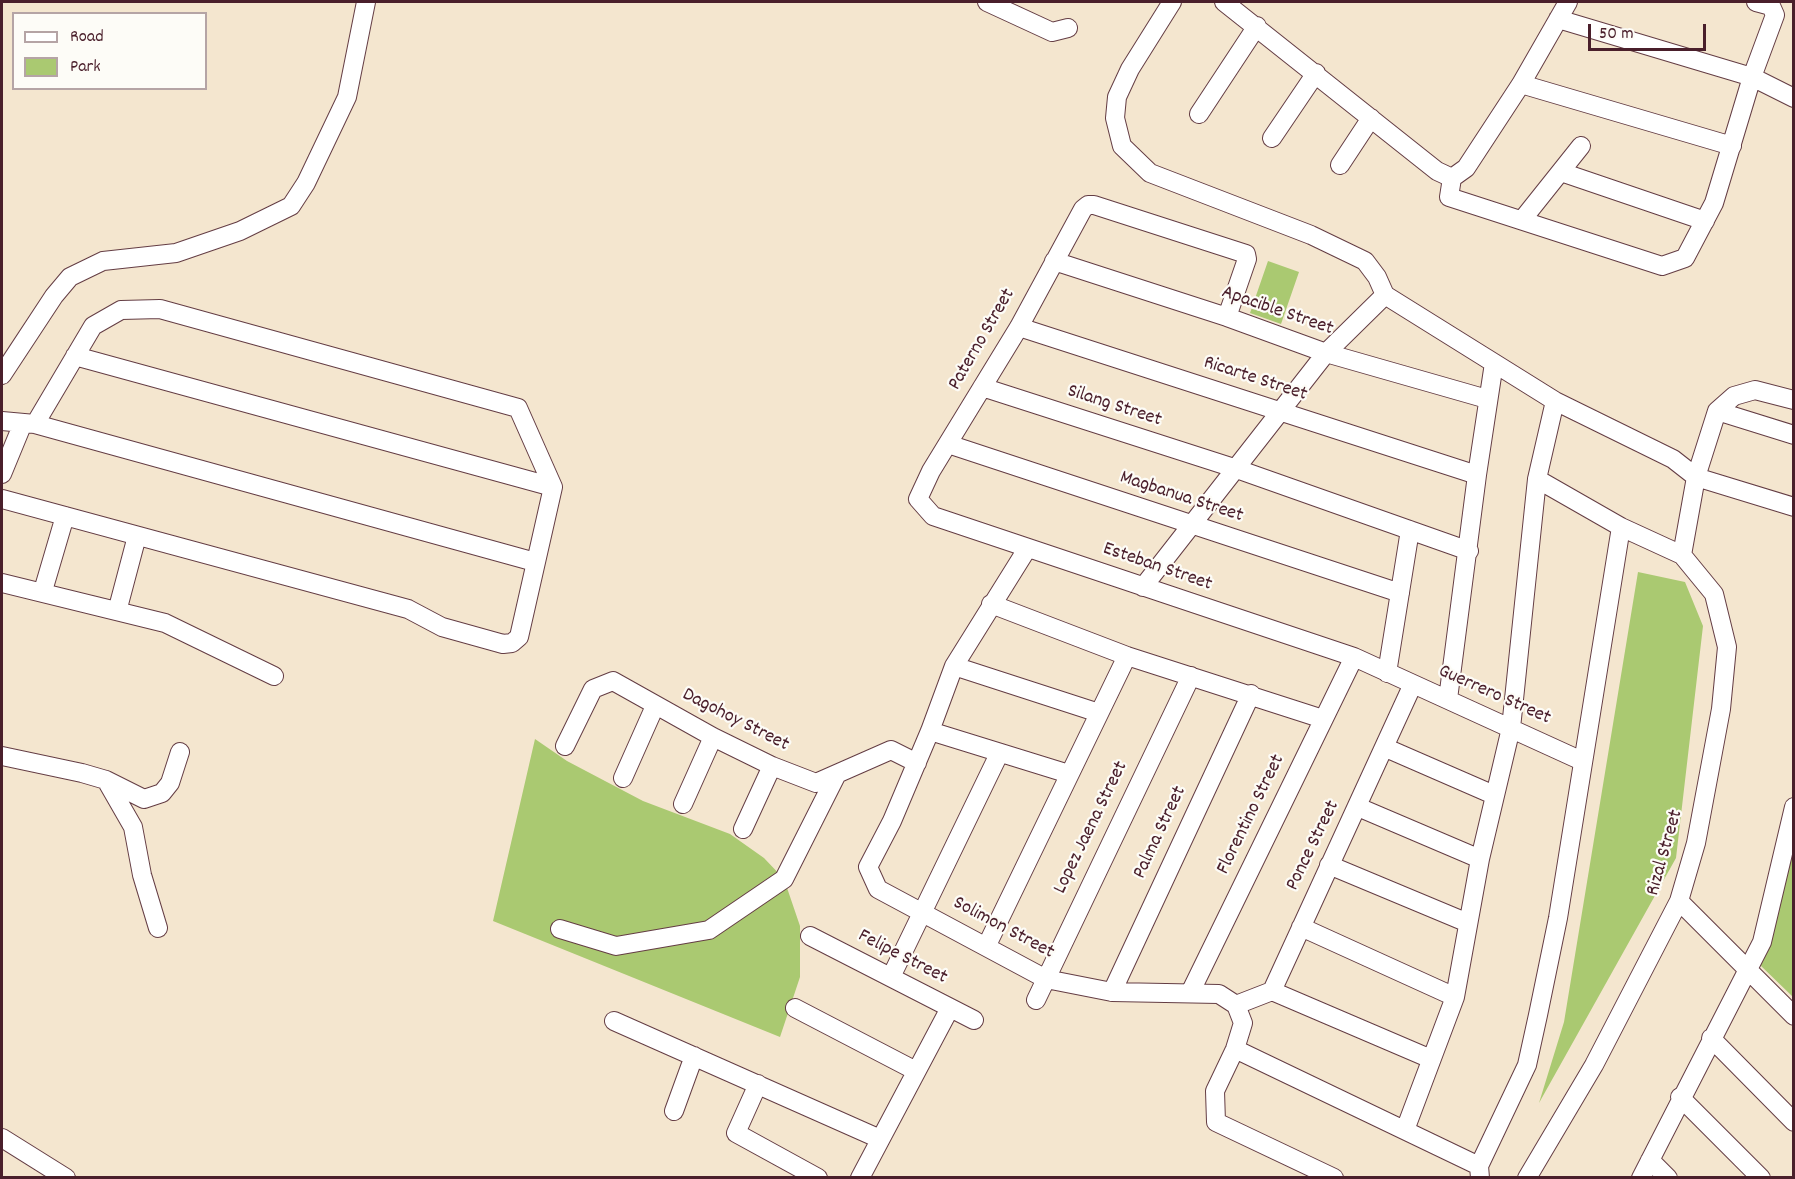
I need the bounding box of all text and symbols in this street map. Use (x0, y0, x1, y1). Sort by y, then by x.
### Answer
legend (12, 12, 207, 90)
scale bar (1591, 12, 1710, 50)
text: 50 m (1599, 22, 1634, 47)
text: Road (70, 25, 104, 50)
text: Park (70, 55, 101, 80)
street label: Apacible Street (1218, 282, 1336, 342)
street label: Paterno Street (944, 285, 1022, 395)
street label: Ricarte Street (1200, 352, 1310, 408)
street label: Silang Street (1064, 380, 1164, 434)
street label: Magbanua Street (1116, 467, 1246, 529)
street label: Esteban Street (1099, 538, 1215, 598)
street label: Guerrero Street (1434, 660, 1554, 732)
street label: Dagohoy Street (678, 684, 792, 758)
street label: Florentino Street (1213, 751, 1291, 879)
street label: Lopez Jaena Street (1050, 758, 1134, 898)
street label: Palma Street (1129, 783, 1193, 883)
street label: Ponce Street (1282, 797, 1346, 895)
street label: Rizal Street (1642, 807, 1690, 899)
street label: Solimon Street (948, 892, 1058, 966)
street label: Felipe Street (853, 925, 951, 991)

